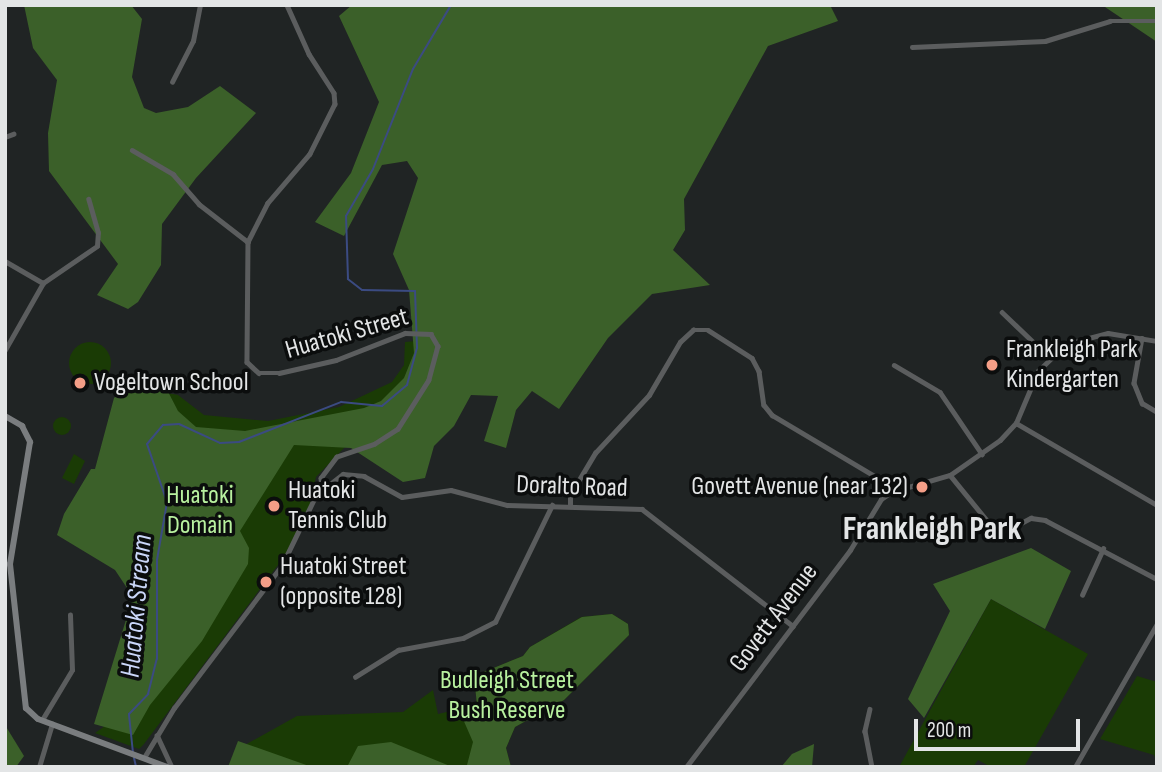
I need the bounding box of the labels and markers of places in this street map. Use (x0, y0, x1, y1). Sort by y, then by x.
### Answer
place label: Frankleigh Park Kindergarten (1006, 334, 1138, 396)
marker: Frankleigh Park Kindergarten (984, 357, 1000, 373)
place label: Vogeltown School (94, 367, 248, 399)
marker: Vogeltown School (72, 375, 88, 391)
place label: Govett Avenue (near 132) (691, 471, 908, 503)
place label: Huatoki Tennis Club (288, 475, 387, 536)
marker: Govett Avenue (near 132) (914, 479, 930, 495)
marker: Huatoki Tennis Club (266, 498, 282, 514)
place label: Huatoki Street (opposite 128) (280, 551, 406, 612)
marker: Huatoki Street (opposite 128) (258, 574, 274, 590)

